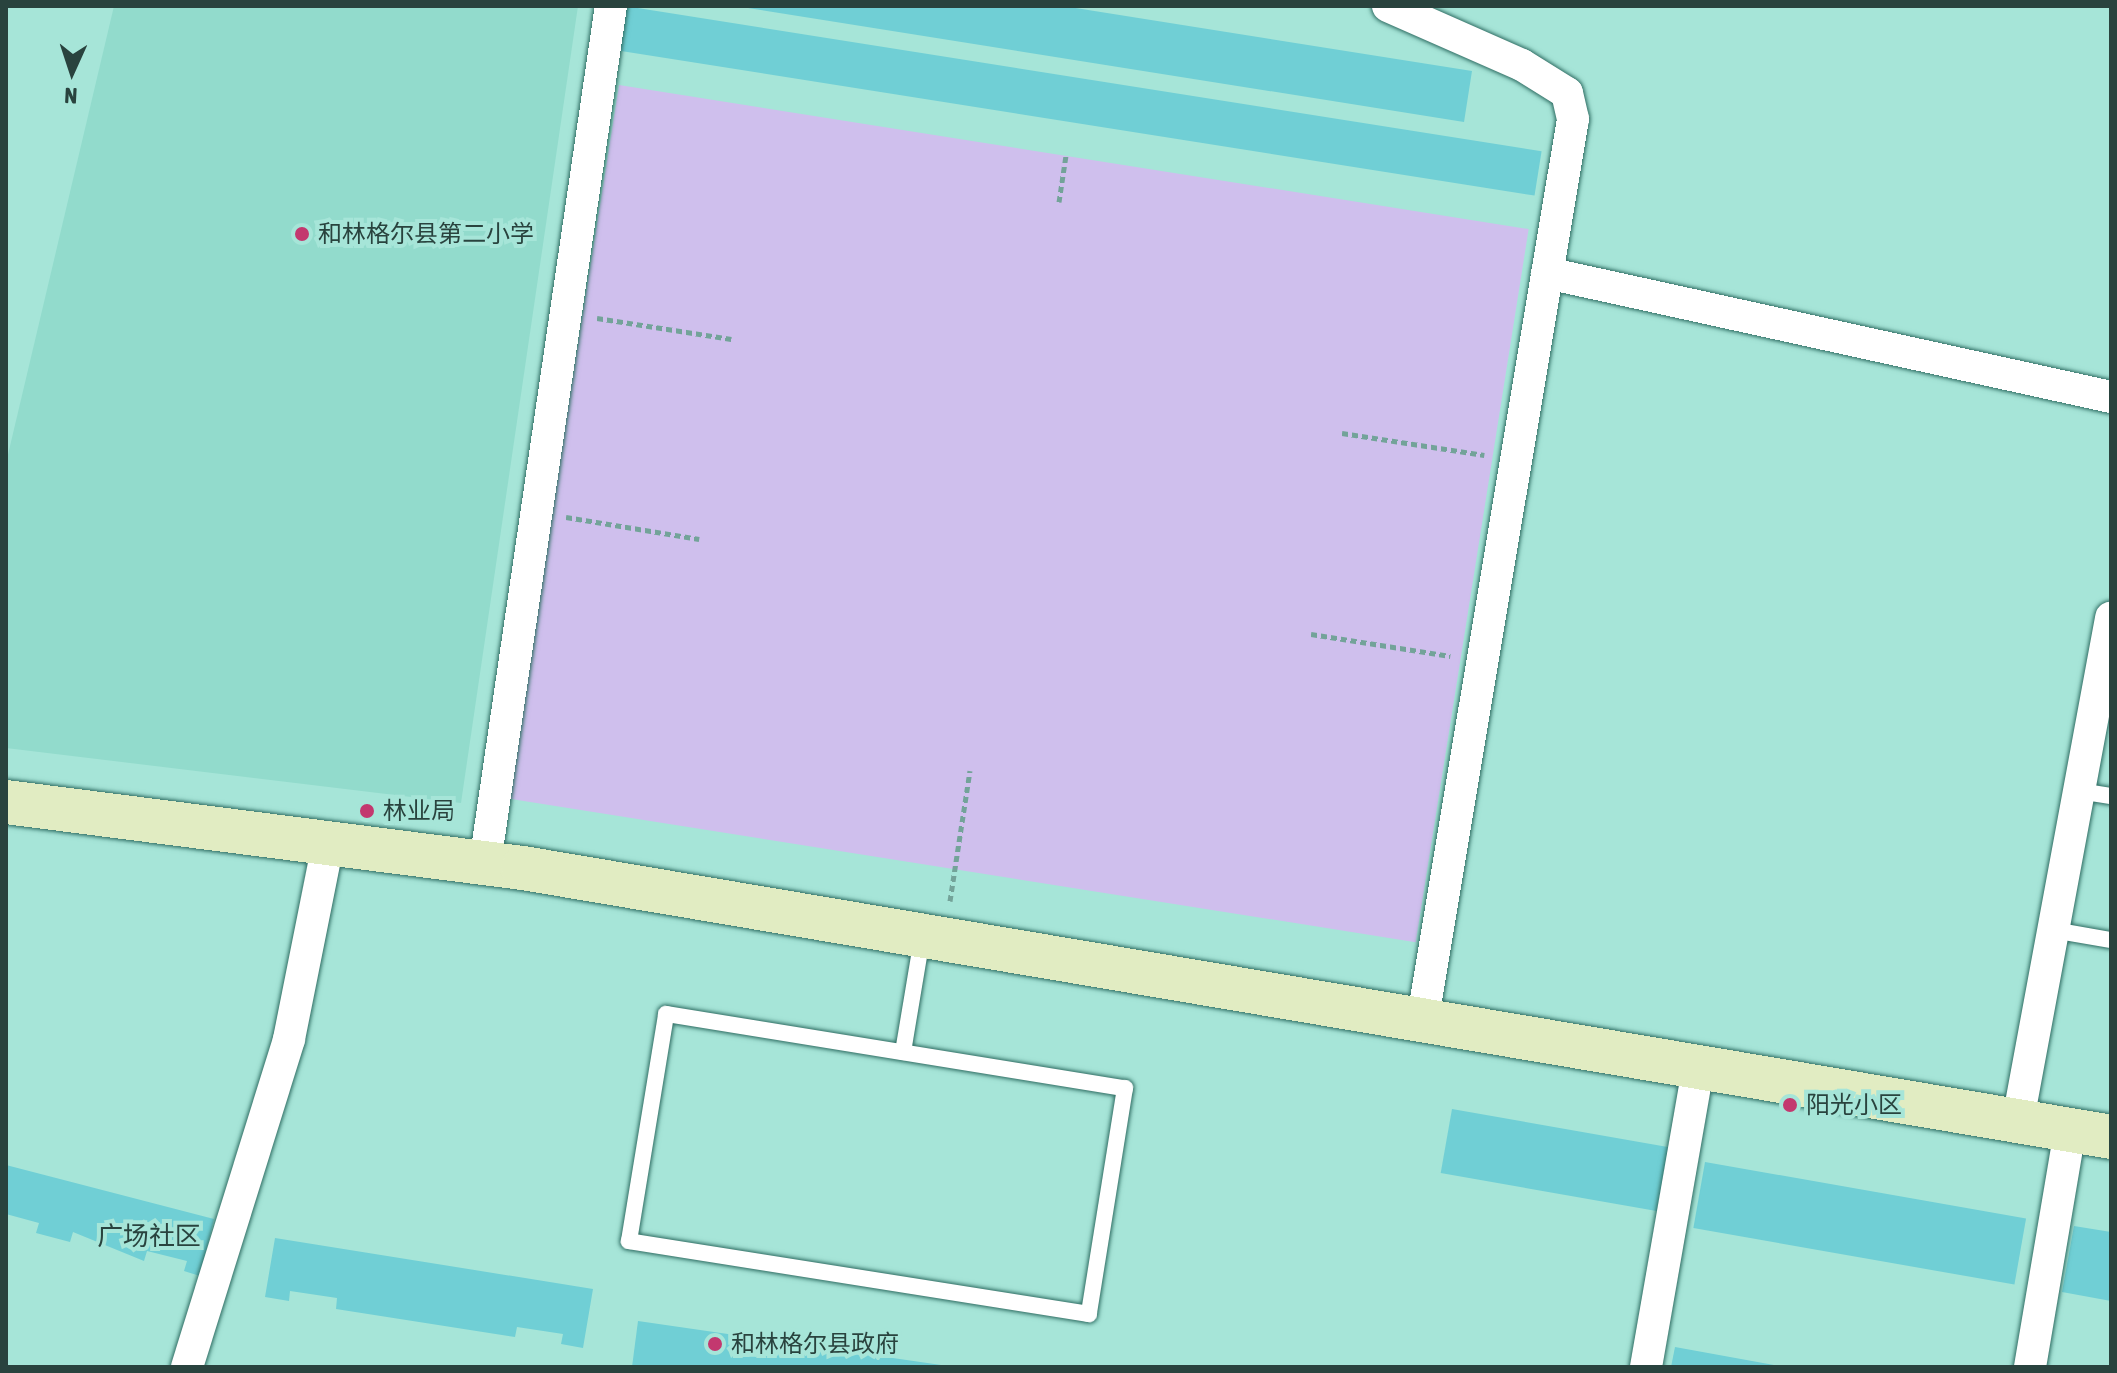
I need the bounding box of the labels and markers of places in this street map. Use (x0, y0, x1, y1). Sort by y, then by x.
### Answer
place label: 和林格尔县第二小学 (318, 220, 534, 248)
marker: 和林格尔县第二小学 (293, 225, 311, 243)
place label: 林业局 (383, 797, 455, 825)
marker: 林业局 (358, 802, 376, 820)
place label: 阳光小区 (1806, 1091, 1902, 1119)
marker: 阳光小区 (1781, 1096, 1799, 1114)
place label: 和林格尔县政府 (731, 1330, 899, 1358)
marker: 和林格尔县政府 (706, 1335, 724, 1353)

